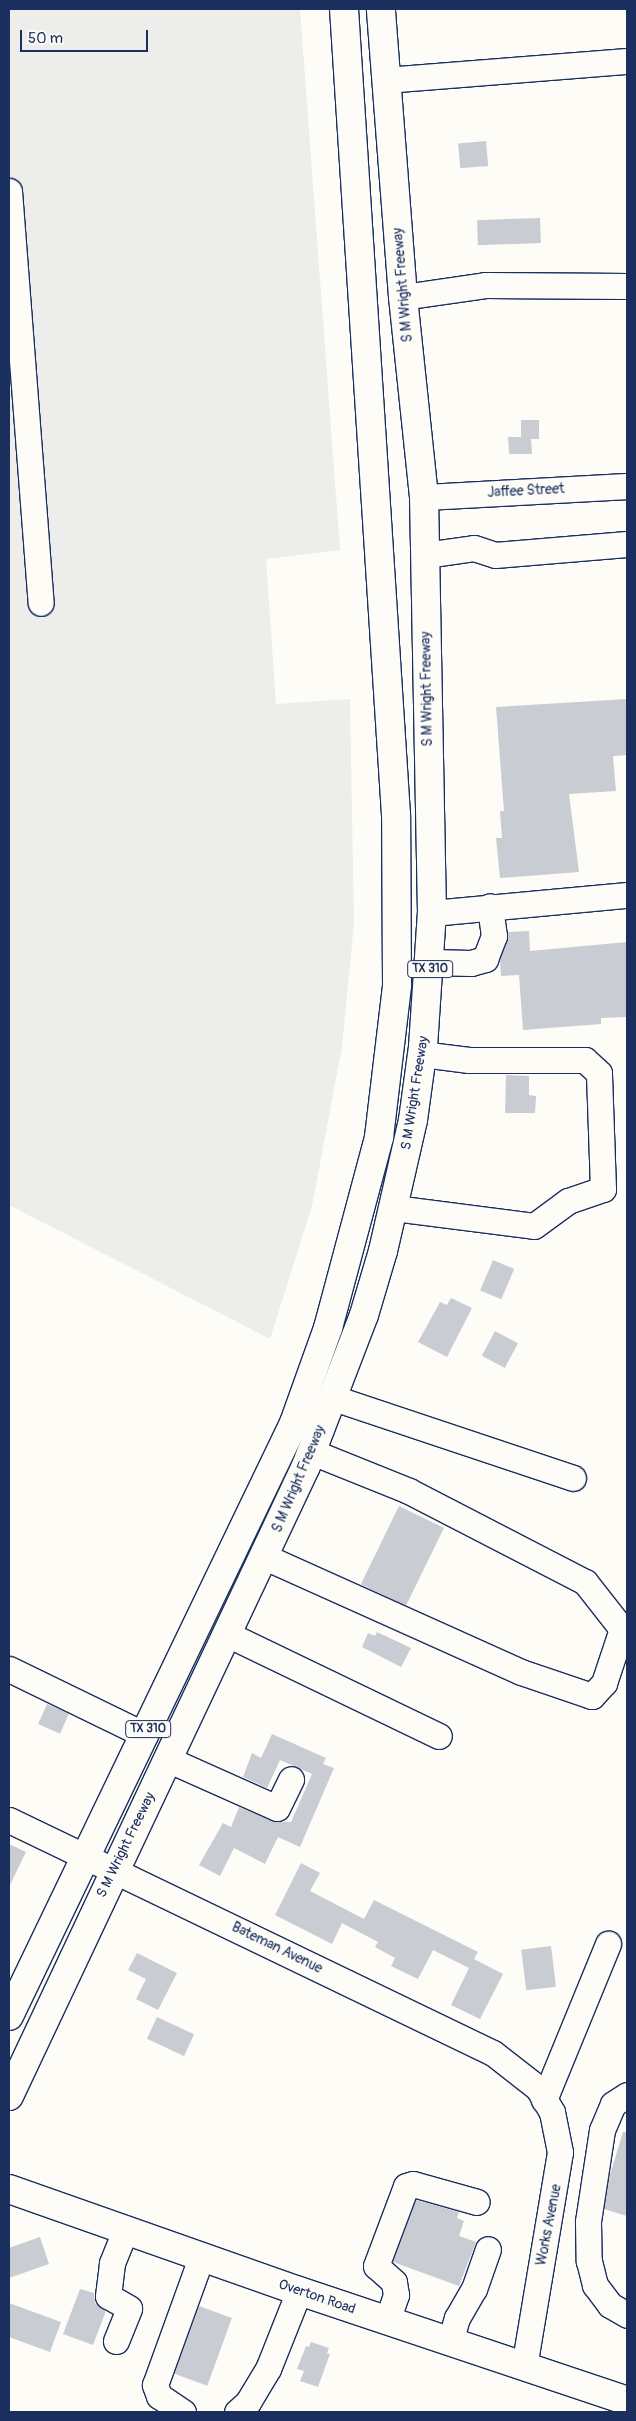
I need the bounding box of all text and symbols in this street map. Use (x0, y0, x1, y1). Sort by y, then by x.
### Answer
scale bar (22, 20, 150, 52)
text: 50 m (28, 29, 63, 48)
street label: S M Wright Freeway (390, 227, 416, 343)
street label: Jaffee Street (487, 481, 565, 501)
street label: S M Wright Freeway (418, 631, 436, 747)
road number: TX 310 (406, 960, 454, 979)
street label: S M Wright Freeway (398, 1035, 432, 1151)
street label: S M Wright Freeway (269, 1423, 329, 1535)
road number: TX 310 (124, 1720, 172, 1738)
street label: S M Wright Freeway (93, 1790, 159, 1900)
street label: Bateman Avenue (229, 1919, 325, 1977)
street label: Works Avenue (533, 2183, 565, 2267)
street label: Overton Road (276, 2276, 358, 2318)

